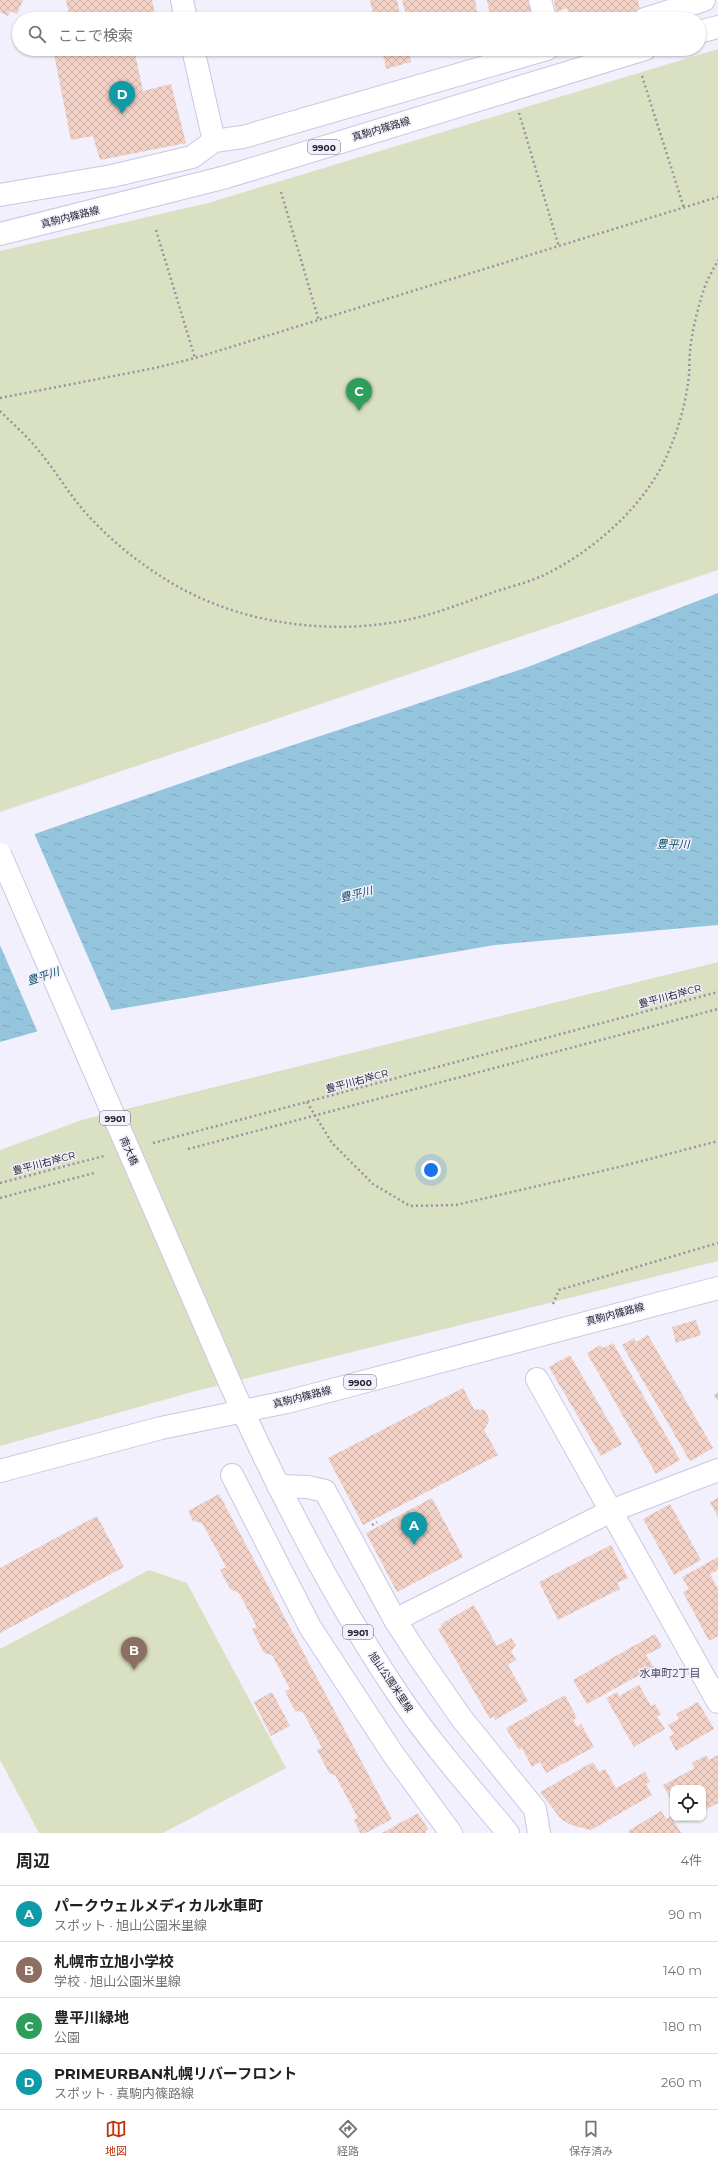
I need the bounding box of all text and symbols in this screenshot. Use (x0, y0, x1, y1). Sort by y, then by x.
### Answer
search box (12, 12, 706, 56)
icon: search (26, 23, 48, 45)
text: ここで検索 (58, 26, 133, 45)
pin: D (109, 81, 135, 114)
street label: 真駒内篠路線 (350, 114, 412, 144)
road number: 9900 (308, 140, 340, 154)
street label: 真駒内篠路線 (39, 203, 101, 231)
pin: C (346, 378, 372, 411)
water label: 豊平川 (656, 837, 691, 851)
water label: 豊平川 (338, 883, 375, 905)
water label: 豊平川 (25, 964, 62, 988)
street label: 豊平川右岸CR (637, 981, 703, 1011)
street label: 豊平川右岸CR (324, 1066, 390, 1096)
road number: 9901 (100, 1111, 130, 1125)
street label: 南大橋 (117, 1135, 141, 1167)
street label: 豊平川右岸CR (11, 1148, 77, 1178)
your location (421, 1160, 441, 1180)
street label: 真駒内篠路線 (584, 1300, 646, 1328)
road number: 9900 (344, 1375, 376, 1389)
street label: 真駒内篠路線 (271, 1383, 333, 1411)
pin: A (401, 1512, 427, 1545)
road number: 9901 (343, 1625, 373, 1639)
pin: B (121, 1637, 147, 1670)
street label: 旭山公園米里線 (366, 1649, 416, 1715)
district label: 水車町2丁目 (639, 1666, 701, 1680)
map controls (670, 1785, 706, 1821)
button: locate (670, 1785, 706, 1821)
text: 周辺 (16, 1851, 50, 1871)
text: 4件 (680, 1852, 702, 1868)
text: パークウェルメディカル水車町 (54, 1896, 263, 1915)
text: A (24, 1906, 34, 1922)
text: 90 m (668, 1906, 702, 1922)
text: スポット · 旭山公園米里線 (54, 1917, 207, 1933)
text: 札幌市立旭小学校 (54, 1952, 174, 1971)
text: B (24, 1962, 34, 1978)
text: 140 m (663, 1962, 702, 1978)
text: 学校 · 旭山公園米里線 (54, 1973, 181, 1989)
text: 豊平川緑地 (54, 2008, 129, 2027)
text: C (24, 2018, 34, 2034)
text: 180 m (663, 2018, 702, 2034)
text: 公園 (54, 2029, 80, 2045)
text: PRIMEURBAN札幌リバーフロント (54, 2064, 297, 2083)
text: D (24, 2074, 34, 2090)
text: 260 m (661, 2074, 702, 2090)
text: スポット · 真駒内篠路線 (54, 2085, 194, 2101)
tab: 地図 (105, 2118, 127, 2158)
tab: 経路 (337, 2118, 359, 2158)
tab: 保存済み (569, 2118, 613, 2158)

